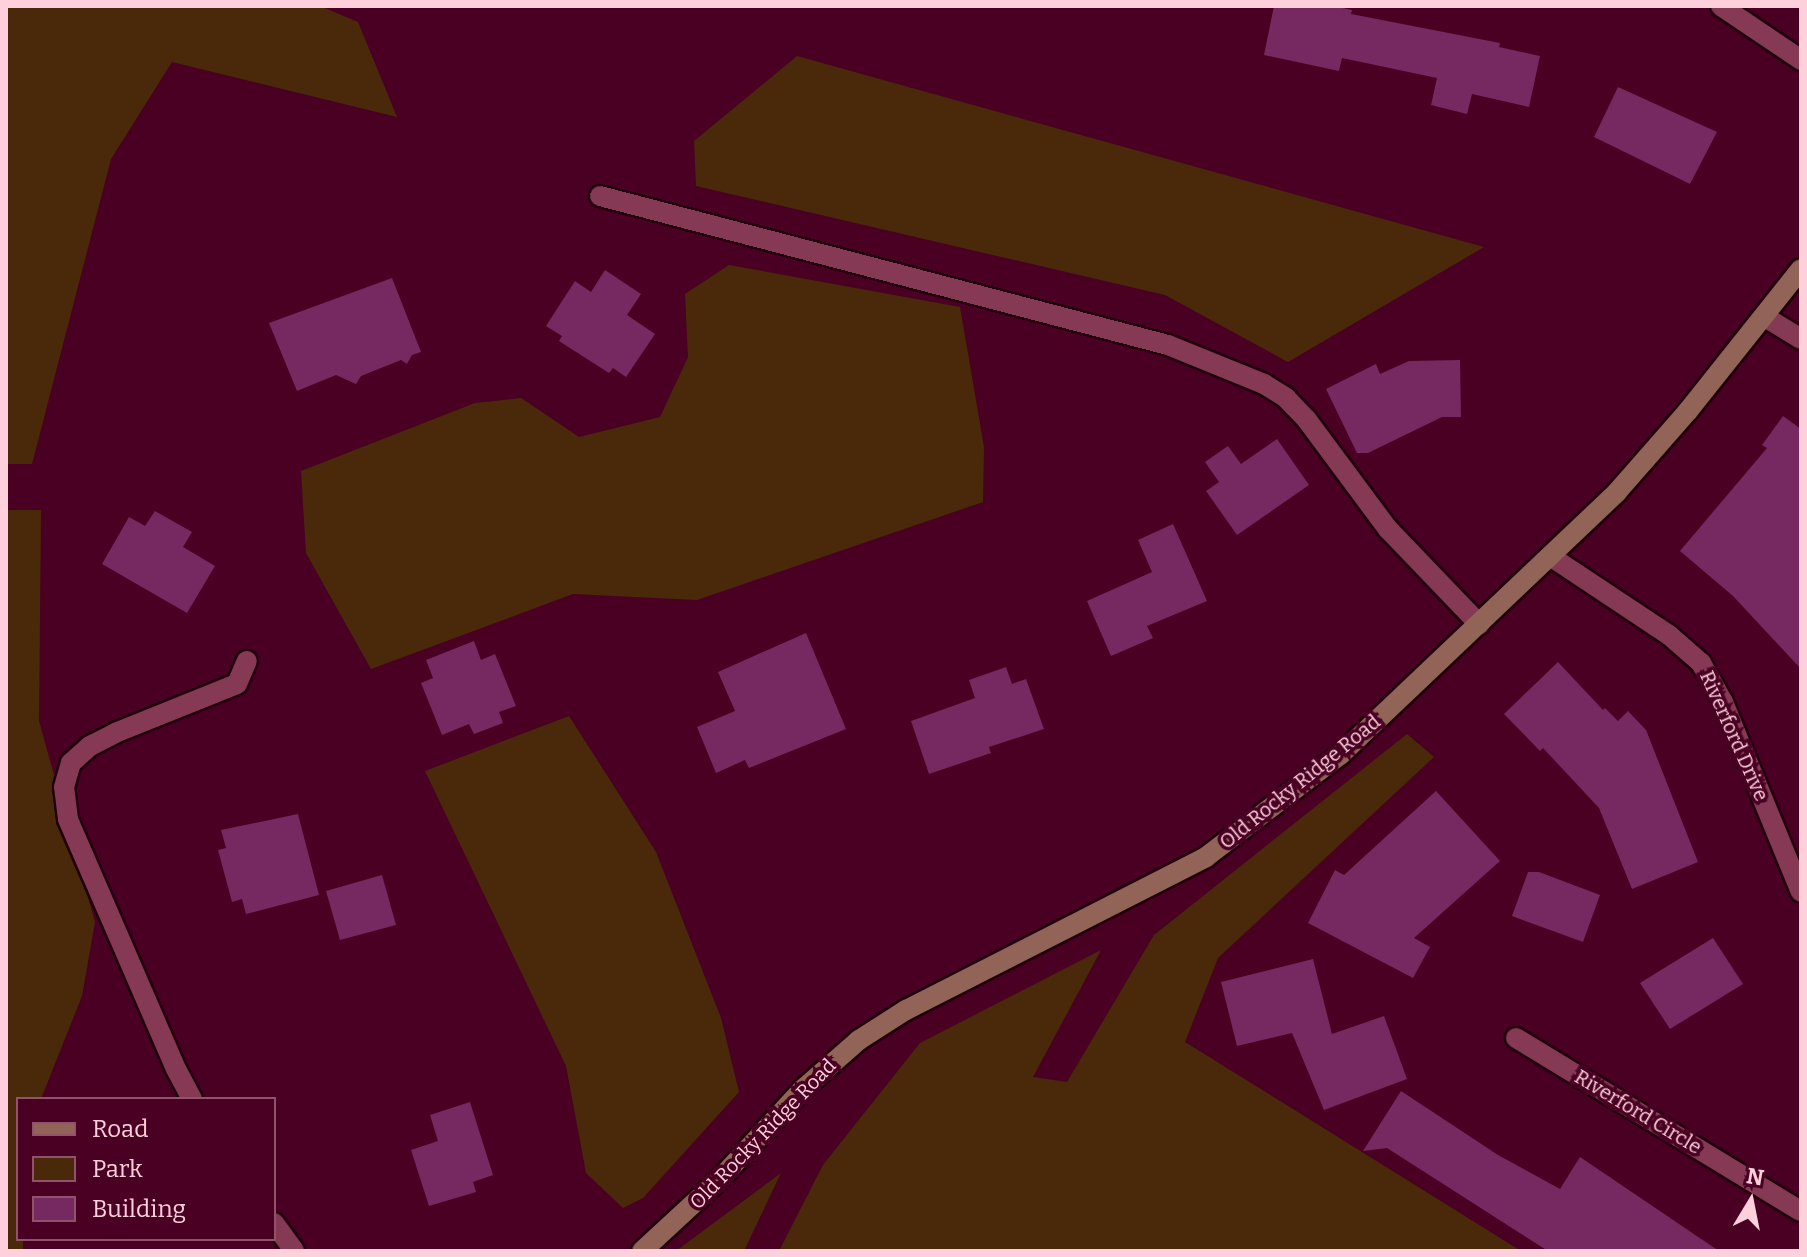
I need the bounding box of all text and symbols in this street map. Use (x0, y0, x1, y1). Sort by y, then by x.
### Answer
street label: Riverford Drive (1695, 667, 1773, 805)
street label: Old Rocky Ridge Road (1215, 710, 1385, 854)
street label: Old Rocky Ridge Road (685, 1054, 841, 1214)
street label: Riverford Circle (1570, 1065, 1706, 1159)
legend (16, 1097, 276, 1241)
text: Road (92, 1115, 148, 1143)
text: Park (92, 1155, 143, 1183)
north arrow (1711, 1161, 1791, 1241)
text: N (1745, 1162, 1766, 1192)
text: Building (92, 1195, 186, 1223)

